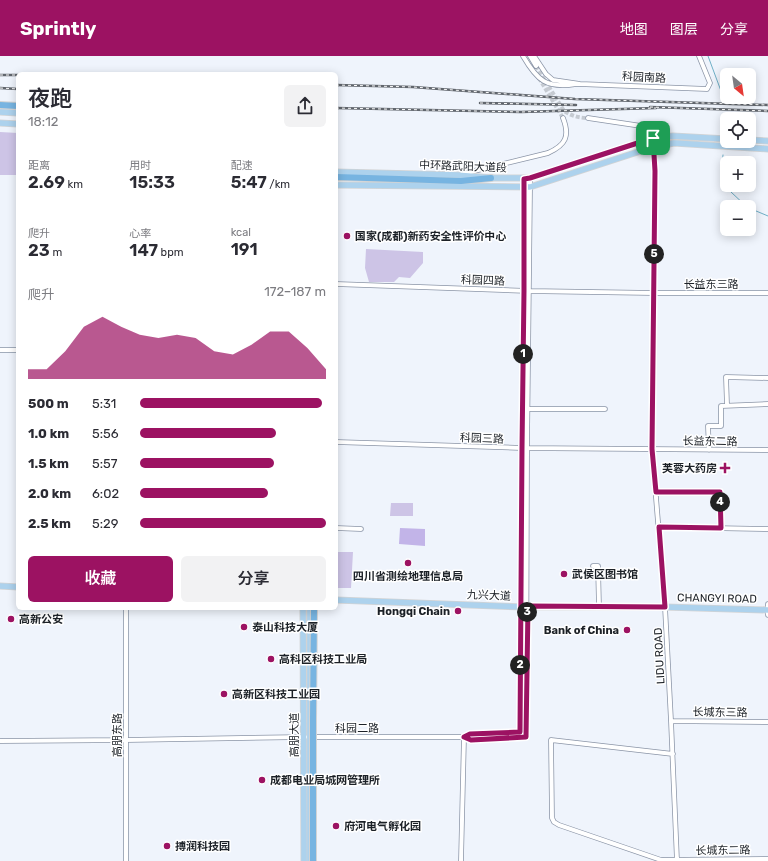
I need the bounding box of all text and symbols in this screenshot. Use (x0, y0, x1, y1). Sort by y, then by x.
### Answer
text: Sprintly (20, 17, 96, 40)
text: 地图 (620, 21, 648, 38)
text: 图层 (670, 21, 698, 38)
text: 分享 (720, 21, 748, 38)
north arrow (720, 68, 756, 104)
map controls (720, 68, 756, 236)
street label: 科园南路 (622, 70, 666, 85)
text: 夜跑 (28, 85, 72, 112)
button: share (284, 85, 326, 127)
button: locate (720, 112, 756, 148)
text: 18:12 (28, 114, 58, 129)
pin (636, 121, 670, 155)
icon: arrive (642, 127, 664, 149)
button: + (720, 156, 756, 192)
street label: 中环路武阳大道段 (419, 158, 507, 175)
text: 距离 (28, 159, 50, 172)
text: 用时 (129, 159, 151, 172)
text: 配速 (231, 159, 253, 172)
text: 2.69 (28, 172, 65, 192)
text: 15:33 (129, 172, 175, 192)
text: 5:47 (231, 172, 267, 192)
text: km (65, 178, 83, 191)
text: /km (267, 178, 290, 191)
button: − (720, 200, 756, 236)
text: kcal (231, 226, 251, 239)
text: 爬升 (28, 227, 50, 240)
text: 心率 (129, 227, 151, 240)
place label: 国家(成都)新药安全性评价中心 (355, 230, 506, 243)
marker: 国家(成都)新药安全性评价中心 (342, 231, 352, 241)
text: 191 (231, 239, 258, 259)
text: 23 (28, 240, 50, 260)
text: 147 (129, 240, 158, 260)
pin: 5 (644, 244, 664, 264)
text: m (50, 246, 62, 259)
text: bpm (158, 246, 184, 259)
text: 5 (650, 247, 658, 260)
street label: 科园四路 (461, 273, 505, 288)
street label: 长益东三路 (684, 278, 739, 291)
text: 172–187 m (264, 284, 326, 299)
text: 爬升 (28, 287, 54, 302)
pin: 1 (513, 344, 533, 364)
text: 1 (520, 347, 526, 360)
text: 500 m (28, 396, 69, 411)
text: 5:31 (92, 396, 116, 411)
text: 1.0 km (28, 426, 69, 441)
text: 5:56 (92, 426, 119, 441)
street label: 科园三路 (460, 431, 504, 446)
street label: 长益东二路 (682, 435, 738, 448)
text: 1.5 km (28, 456, 69, 471)
text: 5:57 (92, 456, 117, 471)
place label: 芙蓉大药房 (662, 462, 717, 475)
marker: 芙蓉大药房 (720, 463, 730, 473)
text: 2.0 km (28, 486, 71, 501)
text: 6:02 (92, 486, 119, 501)
pin: 4 (710, 492, 730, 512)
text: 4 (716, 495, 724, 508)
text: 2.5 km (28, 516, 71, 531)
text: 5:29 (92, 516, 118, 531)
button: 收藏 (28, 556, 173, 602)
button: 分享 (181, 556, 326, 602)
marker: 四川省测绘地理信息局 (403, 558, 413, 568)
place label: 武侯区图书馆 (572, 568, 638, 581)
marker: 武侯区图书馆 (559, 569, 569, 579)
place label: 四川省测绘地理信息局 (353, 570, 463, 583)
street label: 九兴大道 (467, 588, 511, 603)
street label: CHANGYI ROAD (677, 591, 757, 606)
pin: 3 (517, 602, 537, 622)
place label: Hongqi Chain (377, 605, 450, 618)
text: 3 (523, 605, 531, 618)
marker: Hongqi Chain (453, 606, 463, 616)
place label: 高新公安 (19, 613, 63, 626)
marker: 高新公安 (6, 614, 16, 624)
place label: 泰山科技大厦 (252, 621, 318, 634)
marker: 泰山科技大厦 (239, 622, 249, 632)
place label: Bank of China (544, 624, 619, 637)
marker: Bank of China (622, 625, 632, 635)
street label: LIDU ROAD (652, 627, 667, 685)
place label: 高科区科技工业局 (279, 653, 367, 666)
marker: 高科区科技工业局 (266, 654, 276, 664)
pin: 2 (510, 655, 530, 675)
text: 2 (516, 658, 524, 671)
place label: 高新区科技工业园 (232, 688, 320, 701)
marker: 高新区科技工业园 (219, 689, 229, 699)
street label: 长城东三路 (692, 706, 748, 719)
street label: 高朋东路 (111, 713, 124, 757)
street label: 高朋大道 (288, 713, 301, 757)
street label: 科园二路 (335, 722, 379, 735)
place label: 成都电业局城网管理所 (270, 774, 380, 787)
marker: 成都电业局城网管理所 (257, 775, 267, 785)
place label: 府河电气孵化园 (344, 820, 421, 833)
marker: 府河电气孵化园 (331, 821, 341, 831)
place label: 搏润科技园 (175, 840, 230, 853)
marker: 搏润科技园 (162, 841, 172, 851)
street label: 长城东二路 (695, 844, 751, 857)

